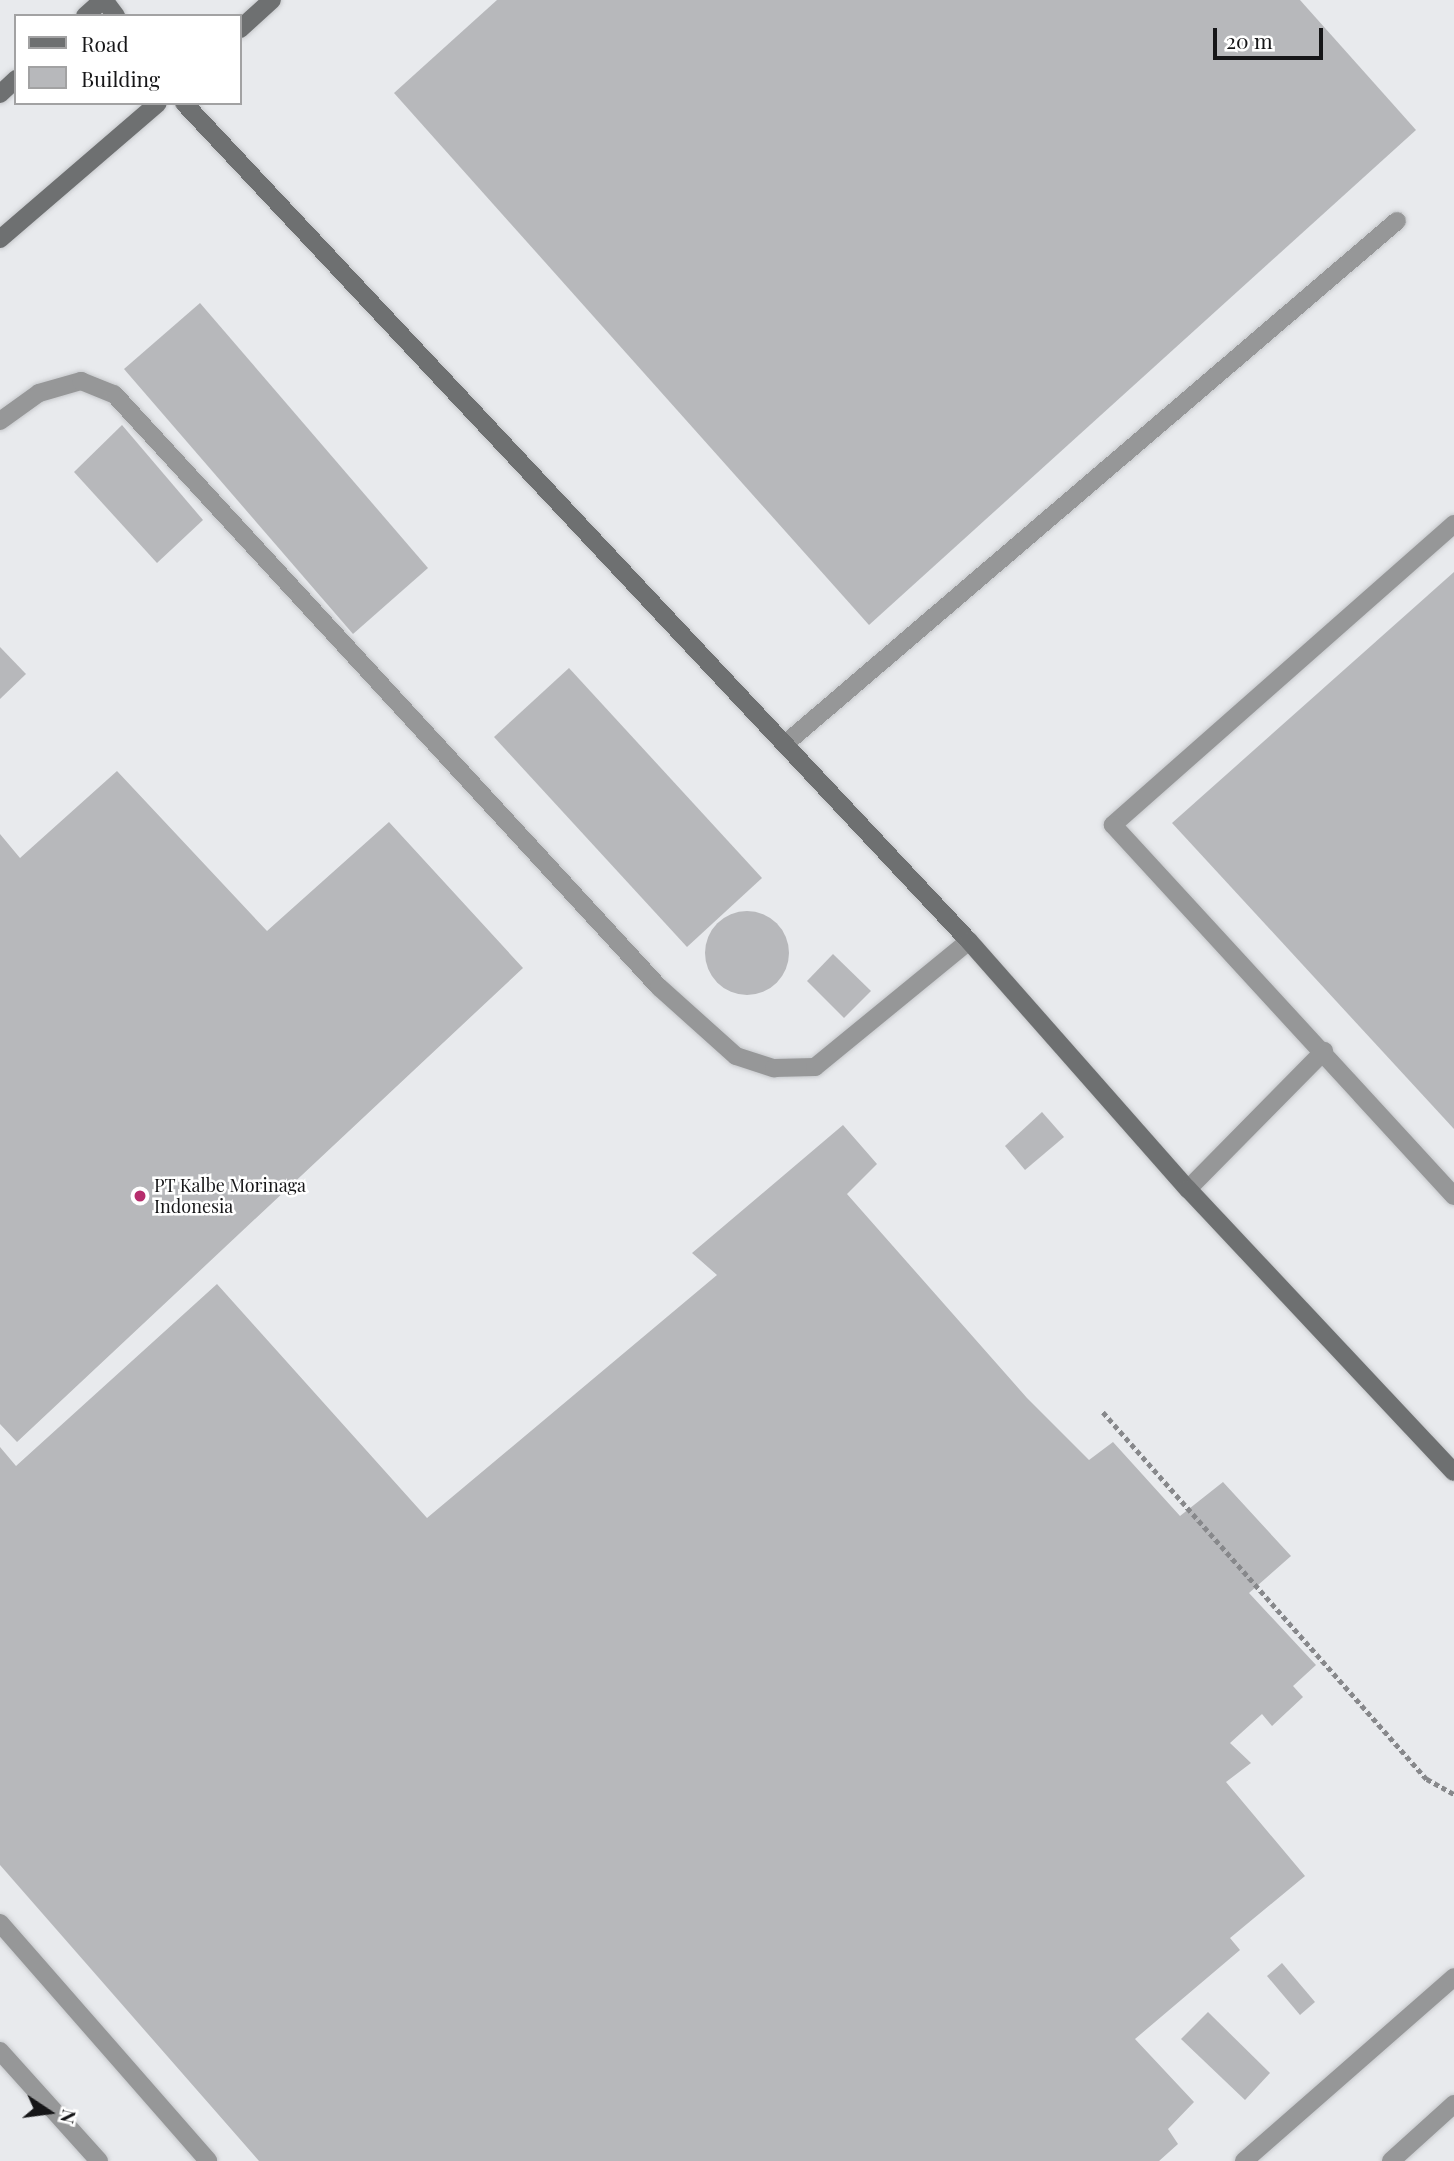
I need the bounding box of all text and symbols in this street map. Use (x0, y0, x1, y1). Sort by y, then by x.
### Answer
legend (14, 14, 242, 105)
scale bar (1216, 14, 1326, 58)
text: 20 m (1226, 26, 1273, 54)
text: Road (81, 29, 129, 57)
text: Building (81, 64, 160, 92)
place label: PT Kalbe Morinaga Indonesia (154, 1175, 306, 1218)
marker: PT Kalbe Morinaga Indonesia (132, 1188, 148, 1204)
north arrow (14, 2077, 84, 2147)
text: N (55, 2107, 84, 2126)

